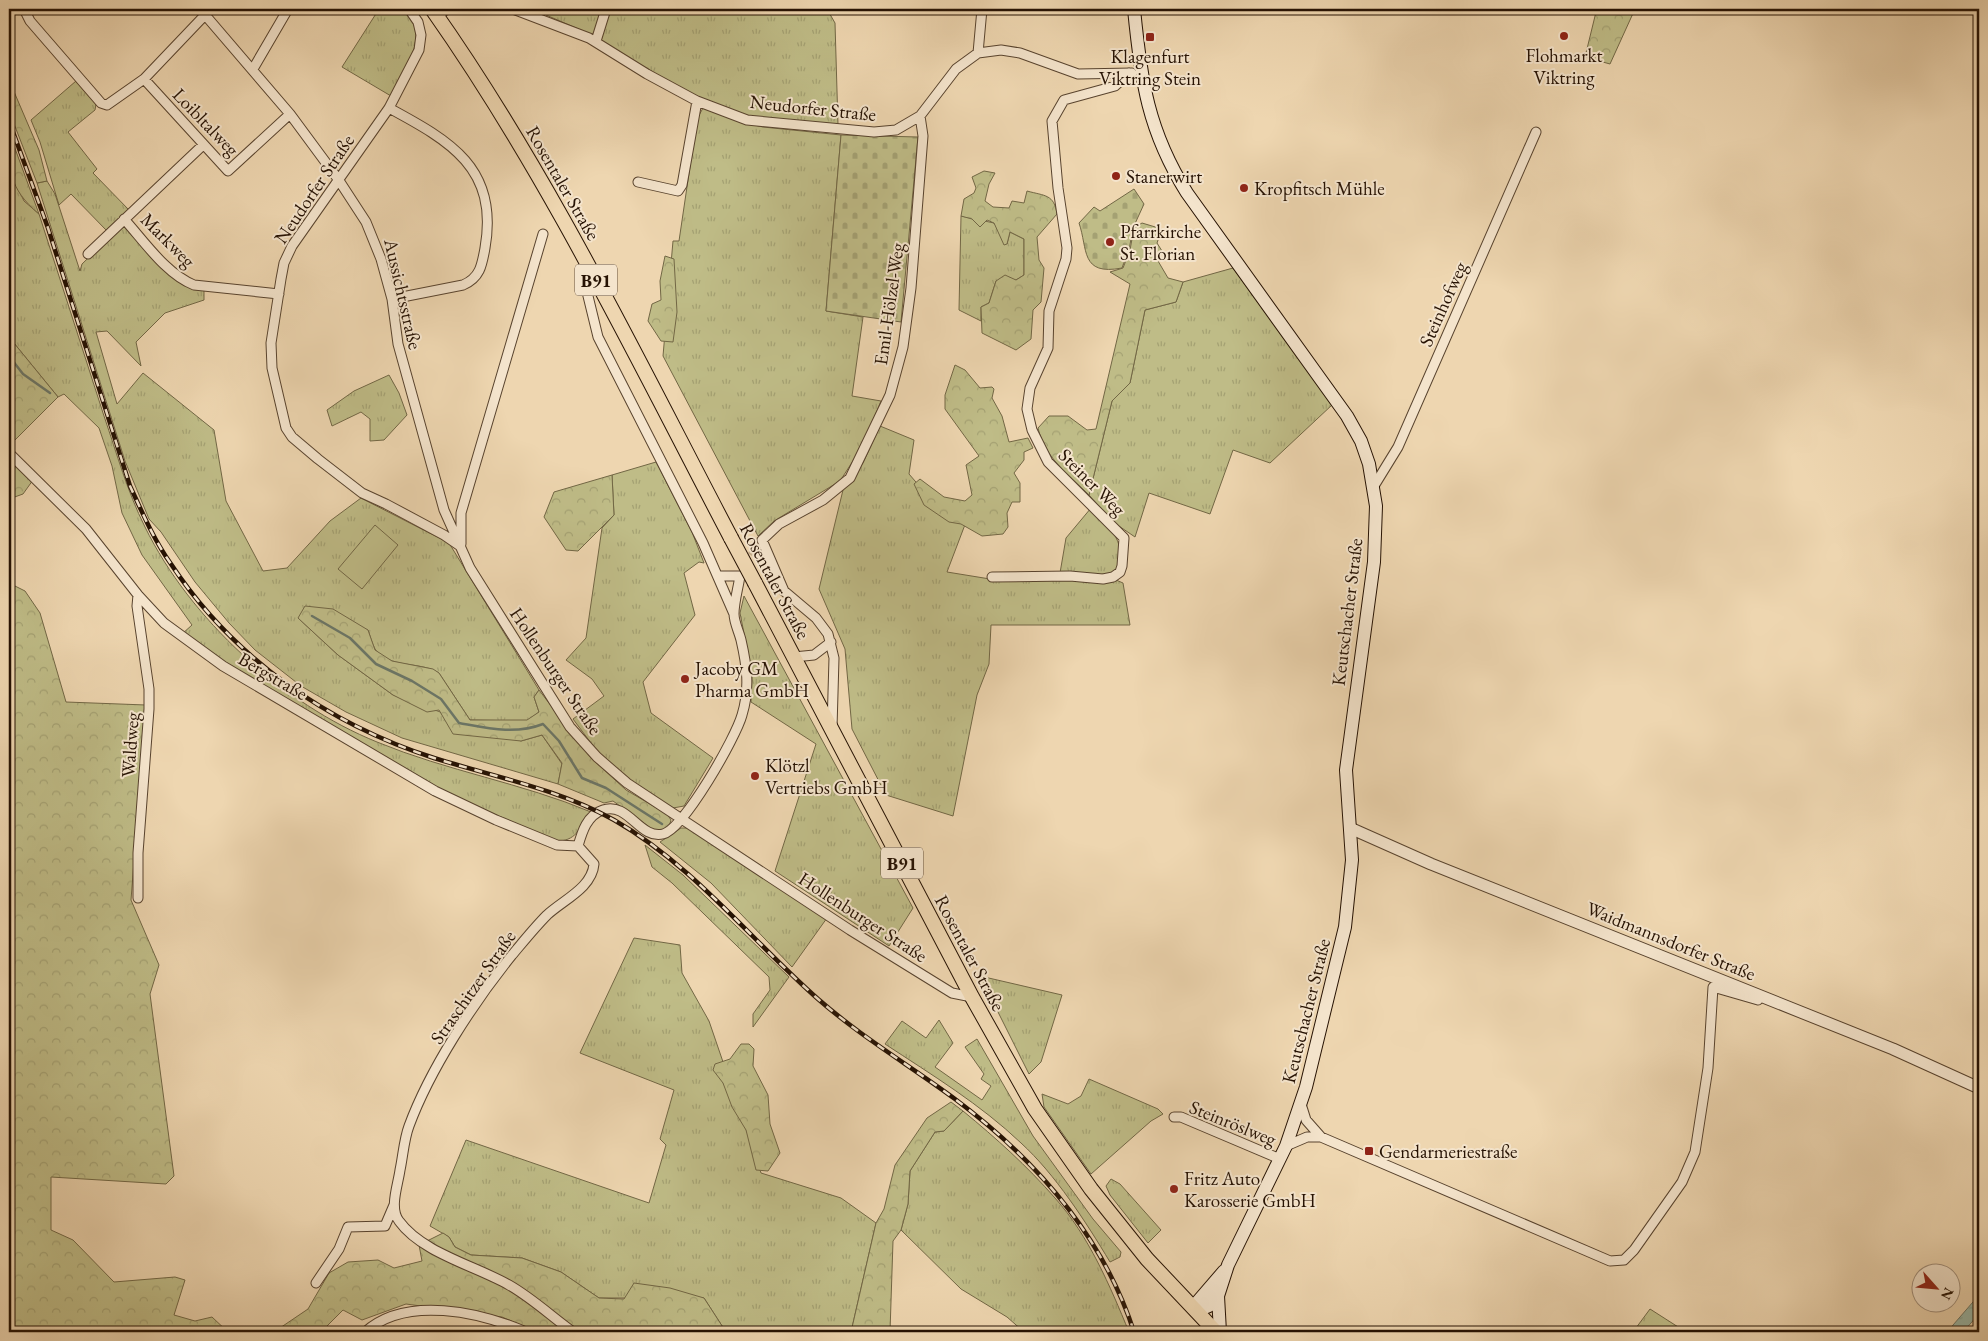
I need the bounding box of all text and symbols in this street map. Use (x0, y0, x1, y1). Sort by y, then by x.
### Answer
marker: Flohmarkt Viktring (1558, 30, 1570, 42)
marker: Klagenfurt Viktring Stein (1144, 31, 1156, 43)
place label: Flohmarkt Viktring (1526, 43, 1602, 90)
place label: Klagenfurt Viktring Stein (1099, 44, 1201, 91)
street label: Loibltalweg (167, 83, 245, 162)
street label: Neudorfer Straße (749, 89, 877, 127)
street label: Rosentaler Straße (520, 121, 606, 245)
street label: Neudorfer Straße (268, 129, 360, 249)
place label: Stanerwirt (1126, 164, 1202, 189)
marker: Stanerwirt (1110, 170, 1122, 182)
place label: Kropfitsch Mühle (1254, 176, 1385, 201)
marker: Kropfitsch Mühle (1238, 182, 1250, 194)
street label: Markweg (135, 207, 201, 273)
place label: Pfarrkirche St. Florian (1120, 219, 1201, 266)
street label: Aussichtsstraße (378, 235, 428, 352)
marker: Pfarrkirche St. Florian (1104, 236, 1116, 248)
street label: Emil-Hölzel-Weg (868, 241, 910, 367)
street label: Steinhofweg (1413, 257, 1473, 350)
road number: B91 (575, 264, 617, 296)
street label: Steiner Weg (1053, 443, 1132, 522)
street label: Rosentaler Straße (734, 519, 816, 643)
street label: Keutschacher Straße (1326, 537, 1368, 687)
street label: Hollenburger Straße (504, 602, 608, 740)
street label: Bergstraße (234, 646, 312, 706)
place label: Jacoby GM Pharma GmbH (693, 656, 809, 703)
marker: Jacoby GM Pharma GmbH (679, 673, 691, 685)
street label: Waldweg (115, 711, 145, 779)
place label: Klötzl Vertriebs GmbH (765, 753, 888, 800)
marker: Klötzl Vertriebs GmbH (749, 770, 761, 782)
road number: B91 (881, 848, 923, 878)
street label: Hollenburger Straße (794, 866, 932, 968)
street label: Rosentaler Straße (929, 891, 1011, 1015)
street label: Waidmannsdorfer Straße (1583, 896, 1759, 986)
street label: Straschitzer Straße (424, 925, 522, 1049)
street label: Keutschacher Straße (1276, 936, 1336, 1086)
street label: Steinröslweg (1186, 1094, 1281, 1152)
place label: Gendarmeriestraße (1379, 1139, 1517, 1164)
marker: Gendarmeriestraße (1363, 1145, 1375, 1157)
place label: Fritz Auto Karosserie GmbH (1184, 1166, 1316, 1213)
marker: Fritz Auto Karosserie GmbH (1168, 1183, 1180, 1195)
north arrow (1910, 1264, 1960, 1314)
text: N (1937, 1285, 1958, 1304)

